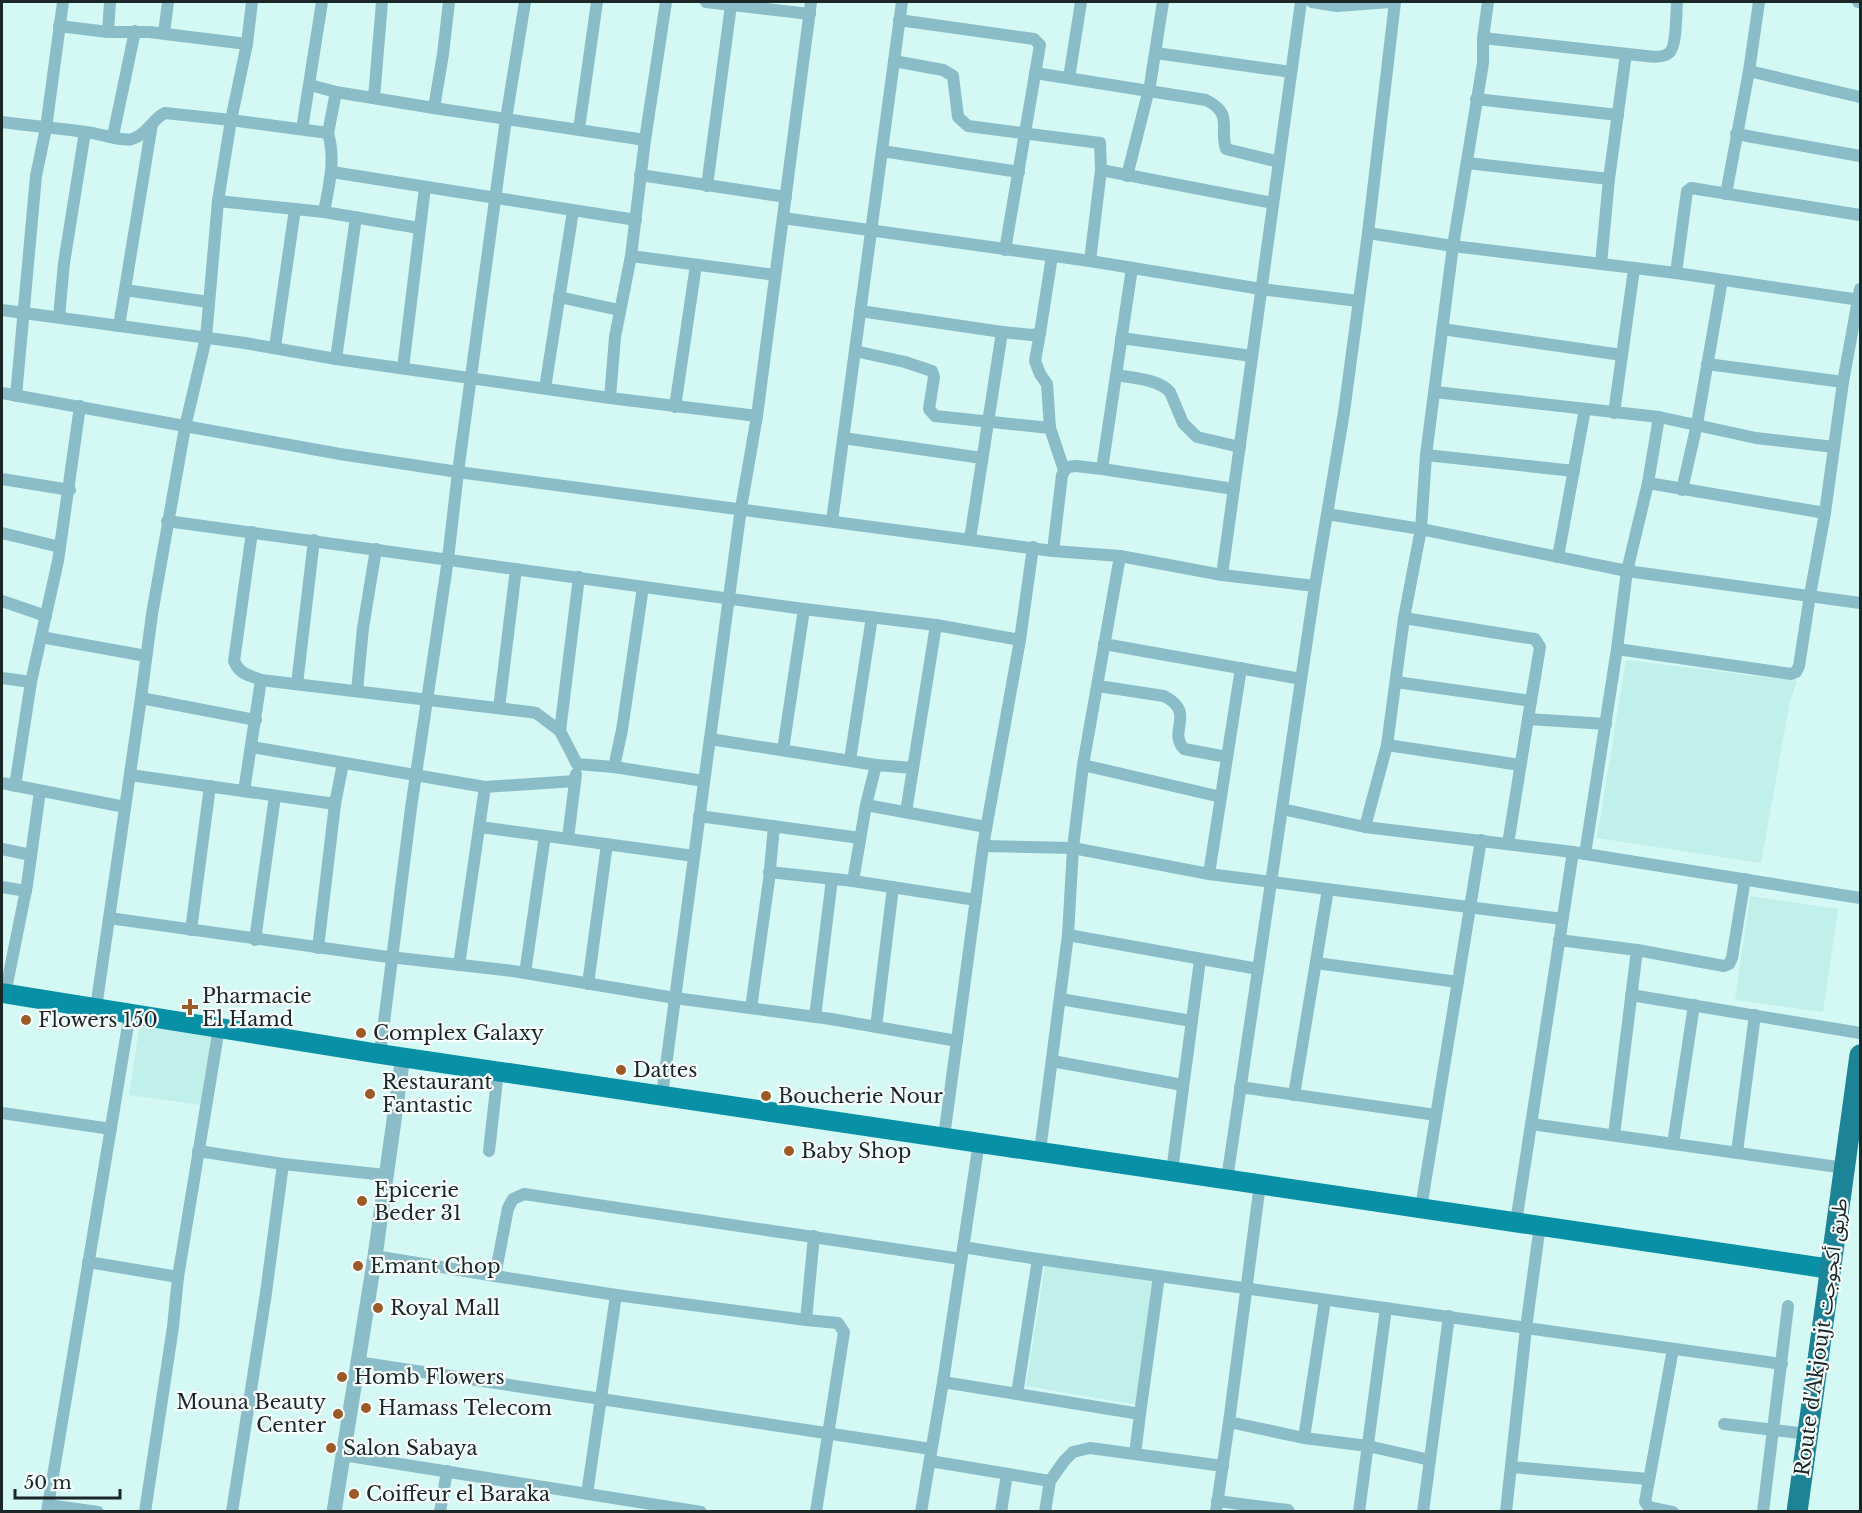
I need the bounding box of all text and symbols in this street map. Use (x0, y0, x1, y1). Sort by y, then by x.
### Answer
place label: Pharmacie El Hamd (202, 984, 312, 1031)
marker: Pharmacie El Hamd (183, 1000, 197, 1014)
place label: Flowers 150 (38, 1008, 158, 1032)
marker: Flowers 150 (19, 1013, 33, 1027)
place label: Complex Galaxy (373, 1021, 544, 1045)
marker: Complex Galaxy (354, 1026, 368, 1040)
place label: Dattes (633, 1058, 697, 1082)
marker: Dattes (614, 1063, 628, 1077)
place label: Restaurant Fantastic (382, 1070, 493, 1117)
place label: Boucherie Nour (778, 1084, 943, 1108)
marker: Restaurant Fantastic (363, 1087, 377, 1101)
marker: Boucherie Nour (759, 1089, 773, 1103)
place label: Baby Shop (801, 1139, 911, 1163)
marker: Baby Shop (782, 1144, 796, 1158)
place label: Epicerie Beder 31 (374, 1178, 462, 1225)
marker: Epicerie Beder 31 (355, 1194, 369, 1208)
street label: Route d'Akjoujt طريق أكجوجت (1790, 1196, 1853, 1478)
place label: Emant Chop (370, 1254, 501, 1278)
marker: Emant Chop (351, 1259, 365, 1273)
place label: Royal Mall (390, 1296, 500, 1320)
marker: Royal Mall (371, 1301, 385, 1315)
place label: Homb Flowers (354, 1365, 505, 1389)
marker: Homb Flowers (335, 1370, 349, 1384)
place label: Mouna Beauty Center (176, 1390, 326, 1437)
place label: Hamass Telecom (378, 1396, 553, 1420)
marker: Hamass Telecom (359, 1401, 373, 1415)
marker: Mouna Beauty Center (331, 1407, 345, 1421)
place label: Salon Sabaya (343, 1436, 478, 1460)
marker: Salon Sabaya (324, 1441, 338, 1455)
scale bar (15, 1462, 120, 1500)
text: 50 m (24, 1472, 72, 1494)
place label: Coiffeur el Baraka (366, 1482, 551, 1506)
marker: Coiffeur el Baraka (347, 1487, 361, 1501)

